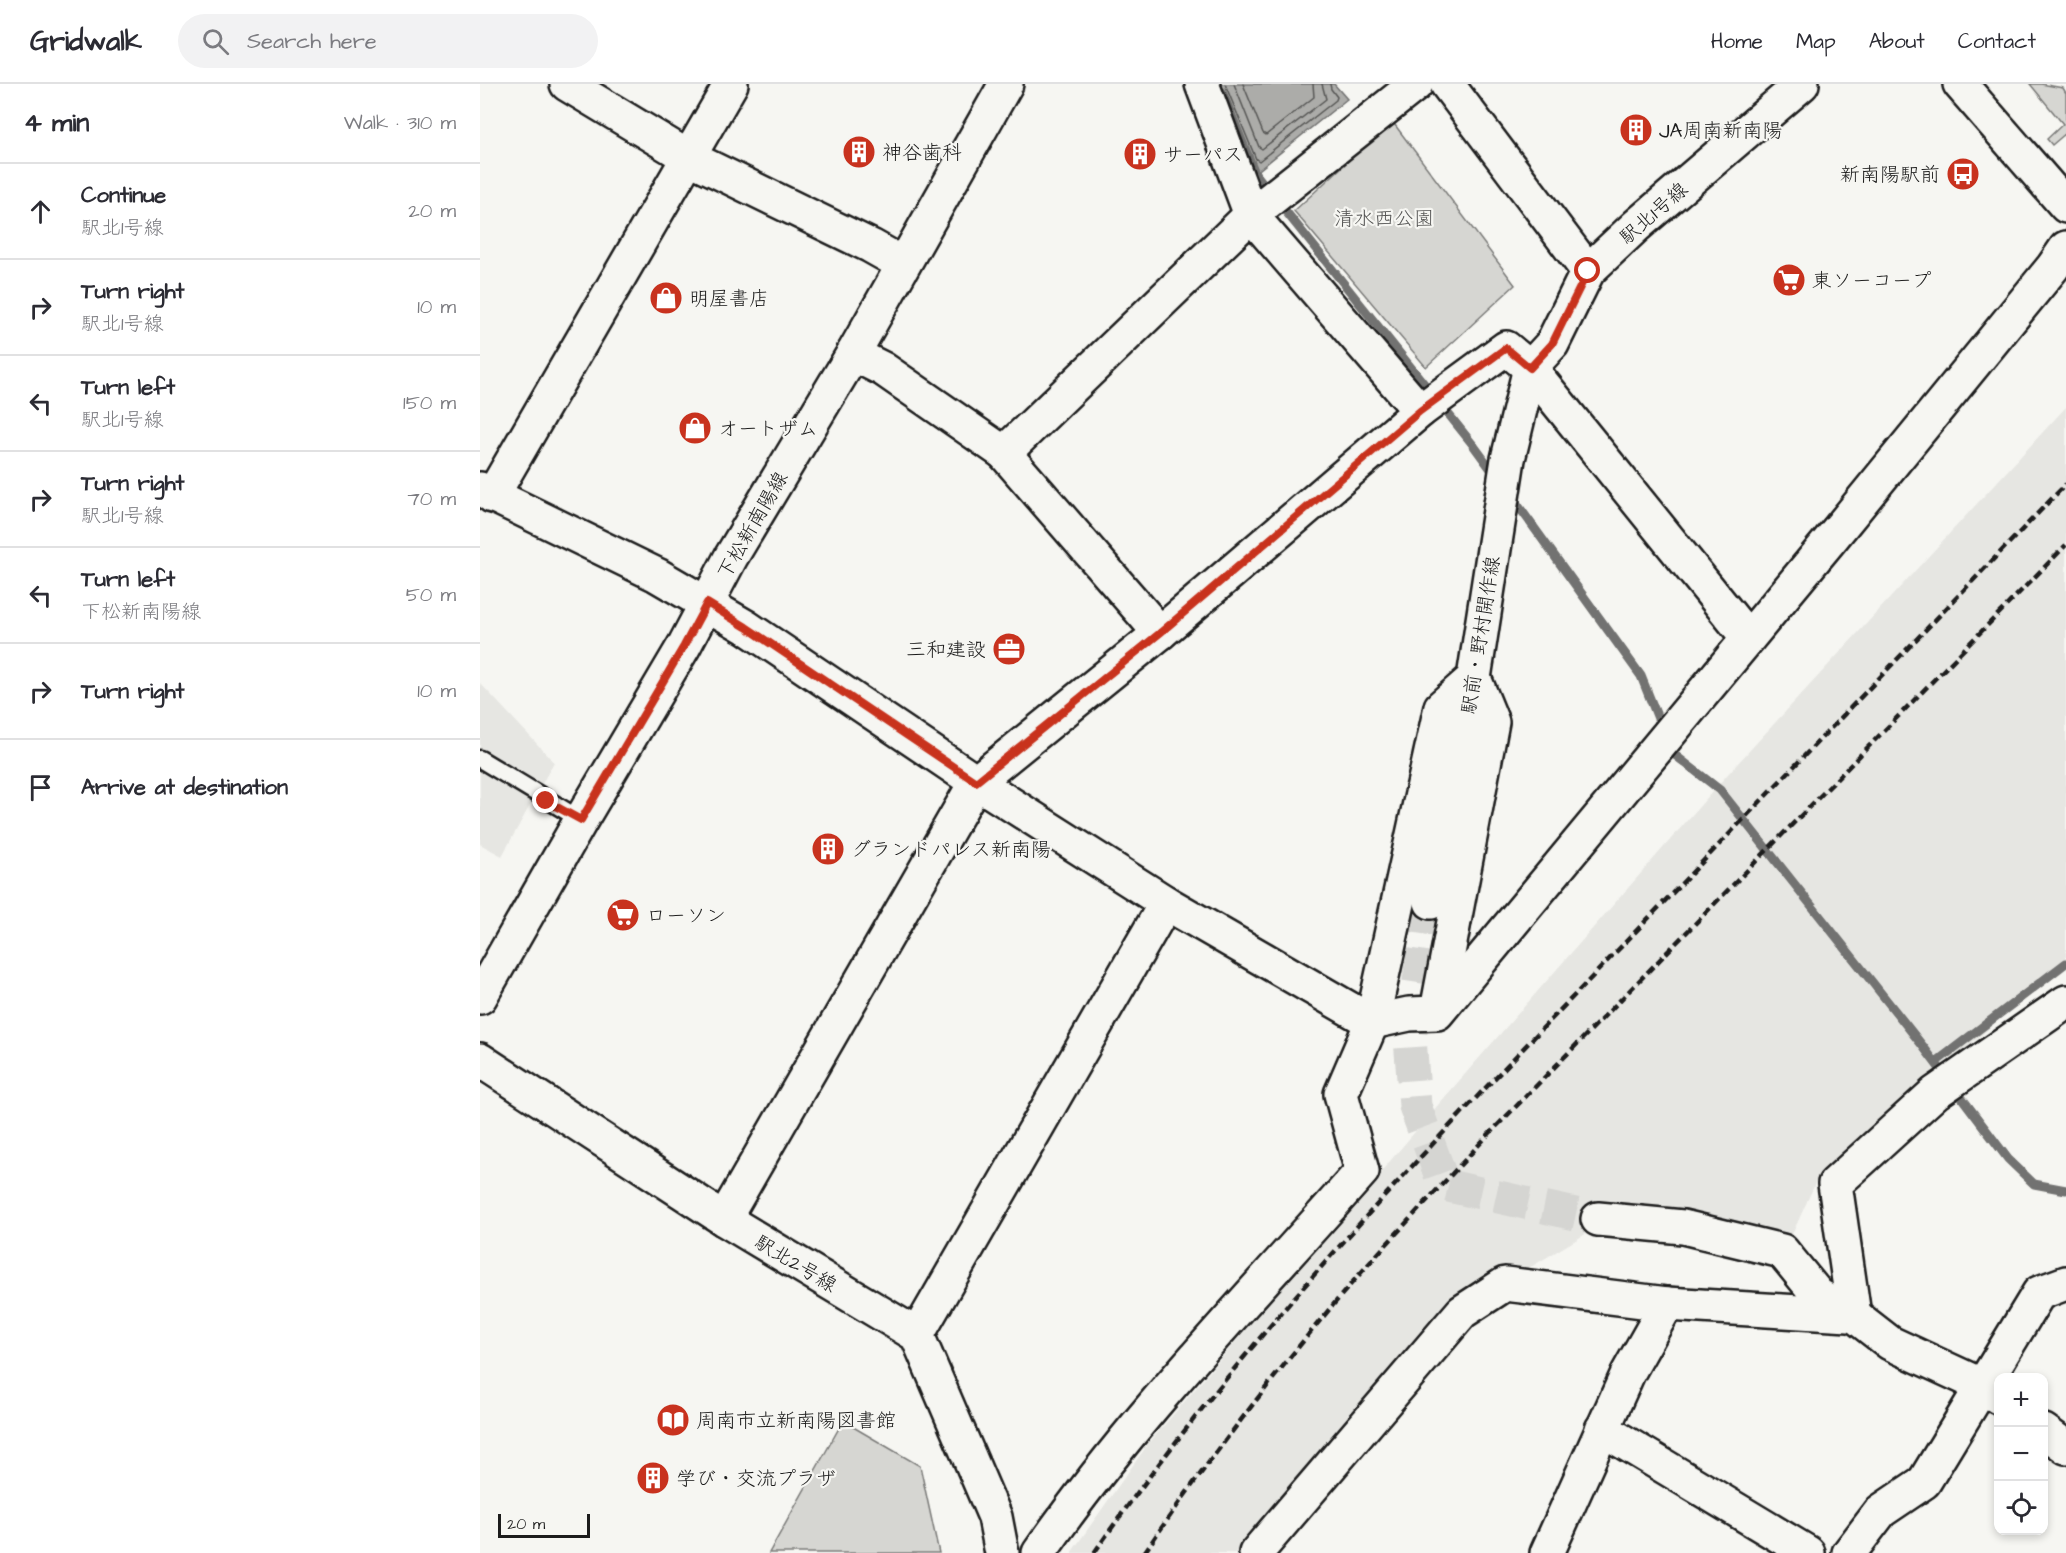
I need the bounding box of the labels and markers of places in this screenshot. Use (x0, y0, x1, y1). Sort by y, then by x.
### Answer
building icon: JA周南新南陽 (1618, 112, 1654, 148)
place label: JA周南新南陽 (1659, 117, 1782, 145)
building icon: 神谷歯科 (841, 134, 877, 170)
building icon: サーパス (1122, 136, 1158, 172)
place label: 神谷歯科 (882, 139, 962, 167)
place label: サーパス (1163, 141, 1243, 169)
bus stop icon: 新南陽駅前 (1945, 156, 1981, 192)
place label: 新南陽駅前 (1840, 161, 1940, 189)
supermarket icon: 東ソーコープ (1771, 262, 1807, 298)
place label: 東ソーコープ (1812, 267, 1931, 295)
shop icon: 明屋書店 (648, 280, 684, 316)
place label: 明屋書店 (689, 285, 769, 313)
shop icon: オートザム (677, 410, 713, 446)
place label: オートザム (718, 415, 818, 443)
office icon: 三和建設 (991, 631, 1027, 667)
place label: 三和建設 (906, 636, 986, 664)
building icon: グランドパレス新南陽 (810, 831, 846, 867)
place label: グランドパレス新南陽 (851, 836, 1051, 864)
supermarket icon: ローソン (605, 897, 641, 933)
place label: ローソン (646, 902, 726, 930)
library icon: 周南市立新南陽図書館 (655, 1402, 691, 1438)
place label: 周南市立新南陽図書館 (696, 1407, 896, 1435)
building icon: 学び・交流プラザ (635, 1460, 671, 1496)
place label: 学び・交流プラザ (676, 1465, 836, 1493)

